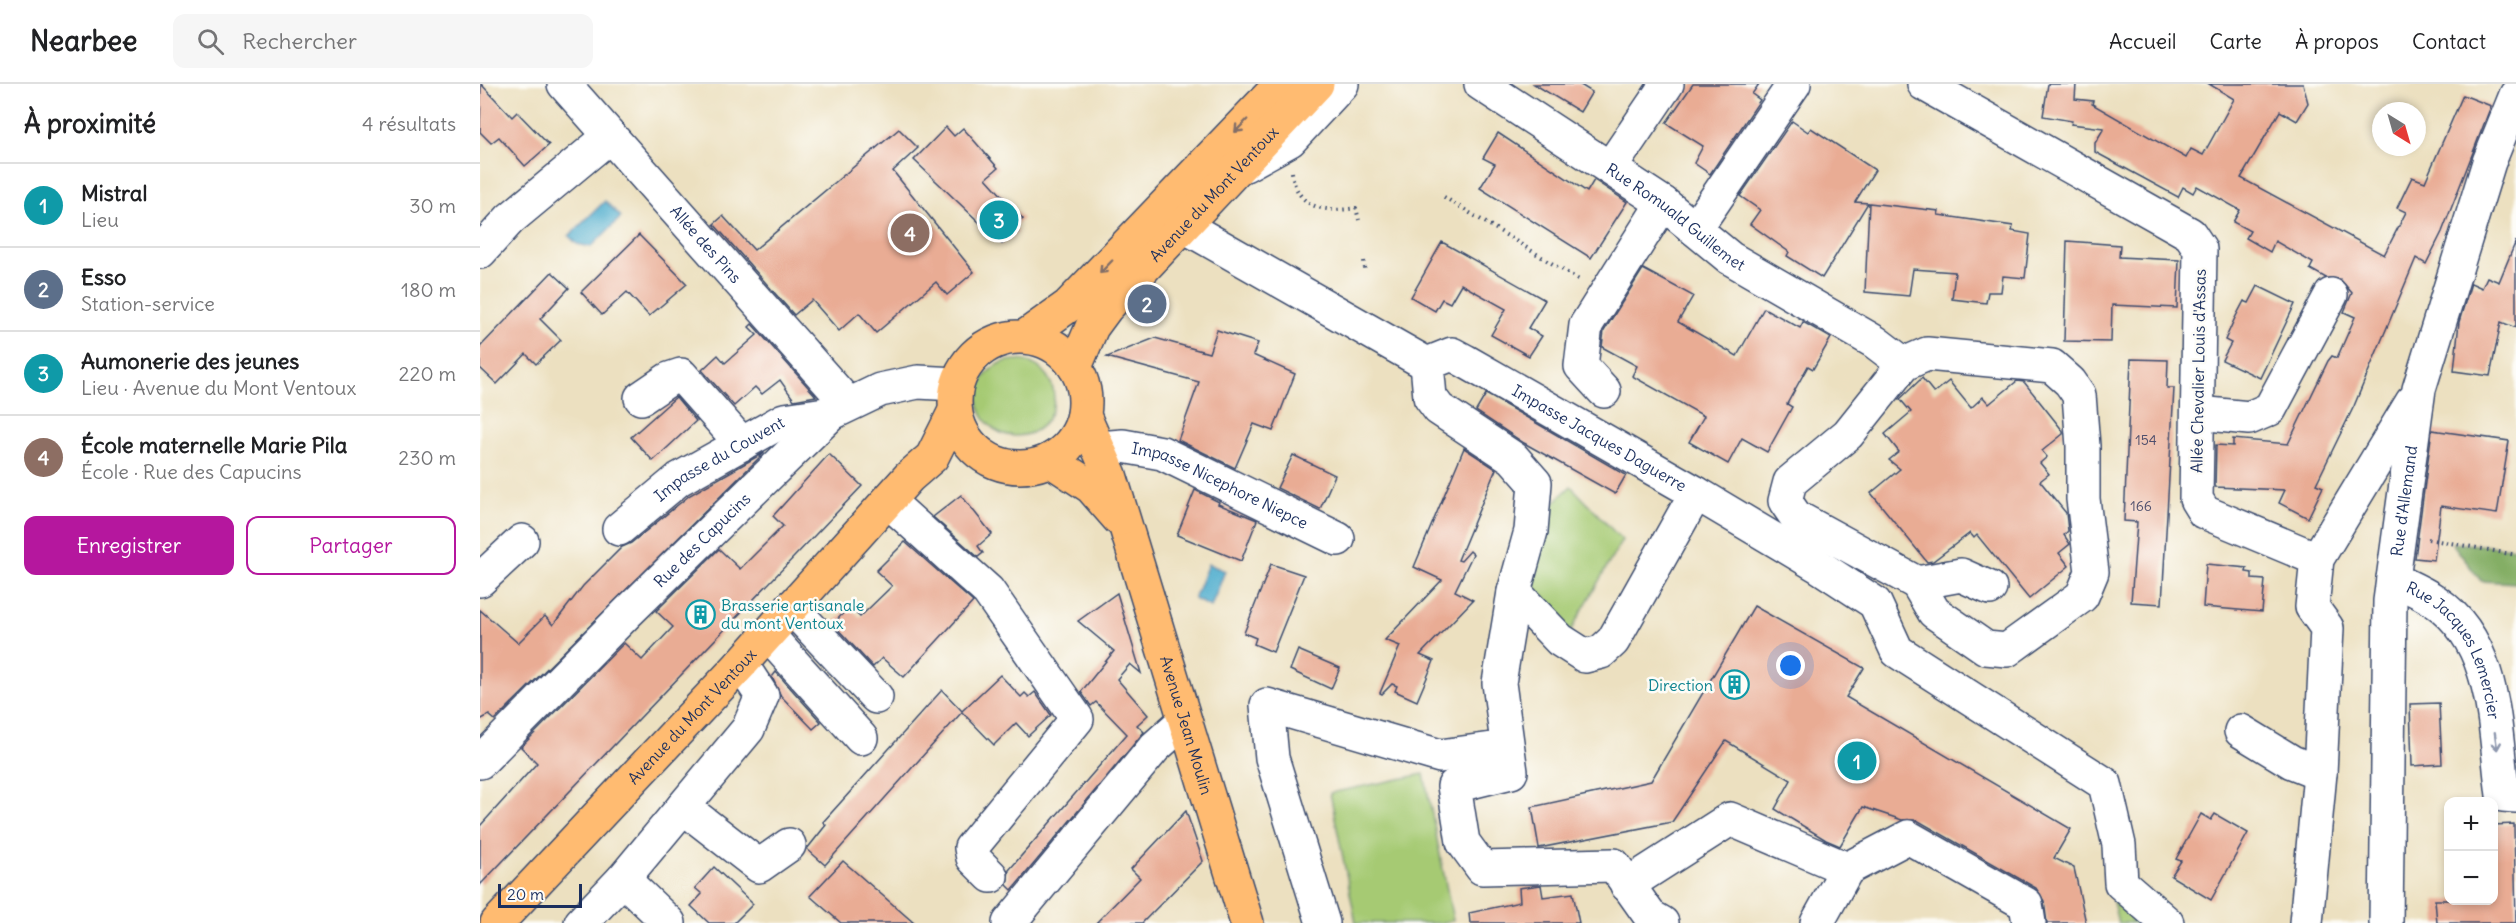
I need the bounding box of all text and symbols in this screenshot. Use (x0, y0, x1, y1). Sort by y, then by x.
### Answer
search box (173, 14, 593, 68)
text: Nearbee (30, 23, 137, 59)
icon: search (194, 25, 227, 58)
text: Rechercher (242, 27, 357, 55)
text: Accueil (2109, 28, 2177, 55)
text: Carte (2210, 28, 2262, 55)
text: À propos (2295, 28, 2379, 55)
text: Contact (2412, 28, 2486, 55)
north arrow (2372, 102, 2426, 156)
text: À proximité (24, 107, 156, 140)
text: 4 résultats (362, 111, 456, 136)
one-way arrow (1233, 119, 1248, 134)
street label: Avenue du Mont Ventoux (1145, 122, 1282, 266)
street label: Rue Romuald Guillemet (1603, 159, 1749, 275)
text: Mistral (81, 179, 147, 207)
text: 1 (40, 193, 47, 218)
text: 30 m (409, 193, 456, 218)
pin: 3 (980, 198, 1018, 242)
street label: Allée des Pins (666, 201, 746, 287)
text: Lieu (81, 207, 119, 232)
pin: 4 (890, 210, 930, 256)
one-way arrow (1098, 259, 1113, 274)
text: Esso (81, 263, 126, 291)
street label: Allée Chevalier Louis d'Assas (2186, 269, 2210, 473)
text: 2 (38, 277, 49, 302)
text: 180 m (401, 277, 456, 302)
pin: 2 (1128, 282, 1166, 326)
text: Station-service (81, 291, 215, 316)
text: Aumonerie des jeunes (81, 347, 299, 375)
text: 3 (38, 361, 49, 386)
text: 220 m (399, 361, 456, 386)
text: Lieu · Avenue du Mont Ventoux (81, 375, 356, 400)
street label: Impasse Jacques Daguerre (1509, 380, 1690, 496)
street label: Impasse du Couvent (650, 412, 788, 505)
text: École maternelle Marie Pila (81, 431, 347, 459)
house number: 154 (2135, 431, 2157, 449)
street label: Impasse Nicephore Niepce (1130, 438, 1311, 533)
street label: Rue d'Allemand (2386, 444, 2421, 558)
text: 4 (38, 445, 49, 470)
text: 230 m (398, 445, 456, 470)
text: École · Rue des Capucins (81, 459, 302, 484)
street label: Rue des Capucins (649, 488, 754, 591)
house number: 166 (2130, 497, 2152, 515)
button: Enregistrer (24, 516, 234, 575)
button: Partager (246, 516, 456, 575)
street label: Rue Jacques Lemercier (2403, 577, 2504, 721)
place label: Brasserie artisanale du mont Ventoux (721, 595, 864, 633)
building icon: Brasserie artisanale du mont Ventoux (684, 598, 716, 630)
street label: Avenue du Mont Ventoux (623, 644, 760, 788)
your location (1776, 651, 1805, 680)
street label: Avenue Jean Moulin (1156, 653, 1217, 797)
building icon: Direction (1718, 669, 1750, 701)
place label: Direction (1648, 675, 1713, 695)
one-way arrow (2490, 730, 2501, 750)
pin: 1 (1838, 738, 1876, 784)
map controls (2444, 797, 2498, 905)
button: + (2444, 797, 2498, 851)
button: − (2444, 851, 2498, 905)
scale bar (498, 881, 582, 908)
text: 20 m (507, 884, 544, 904)

